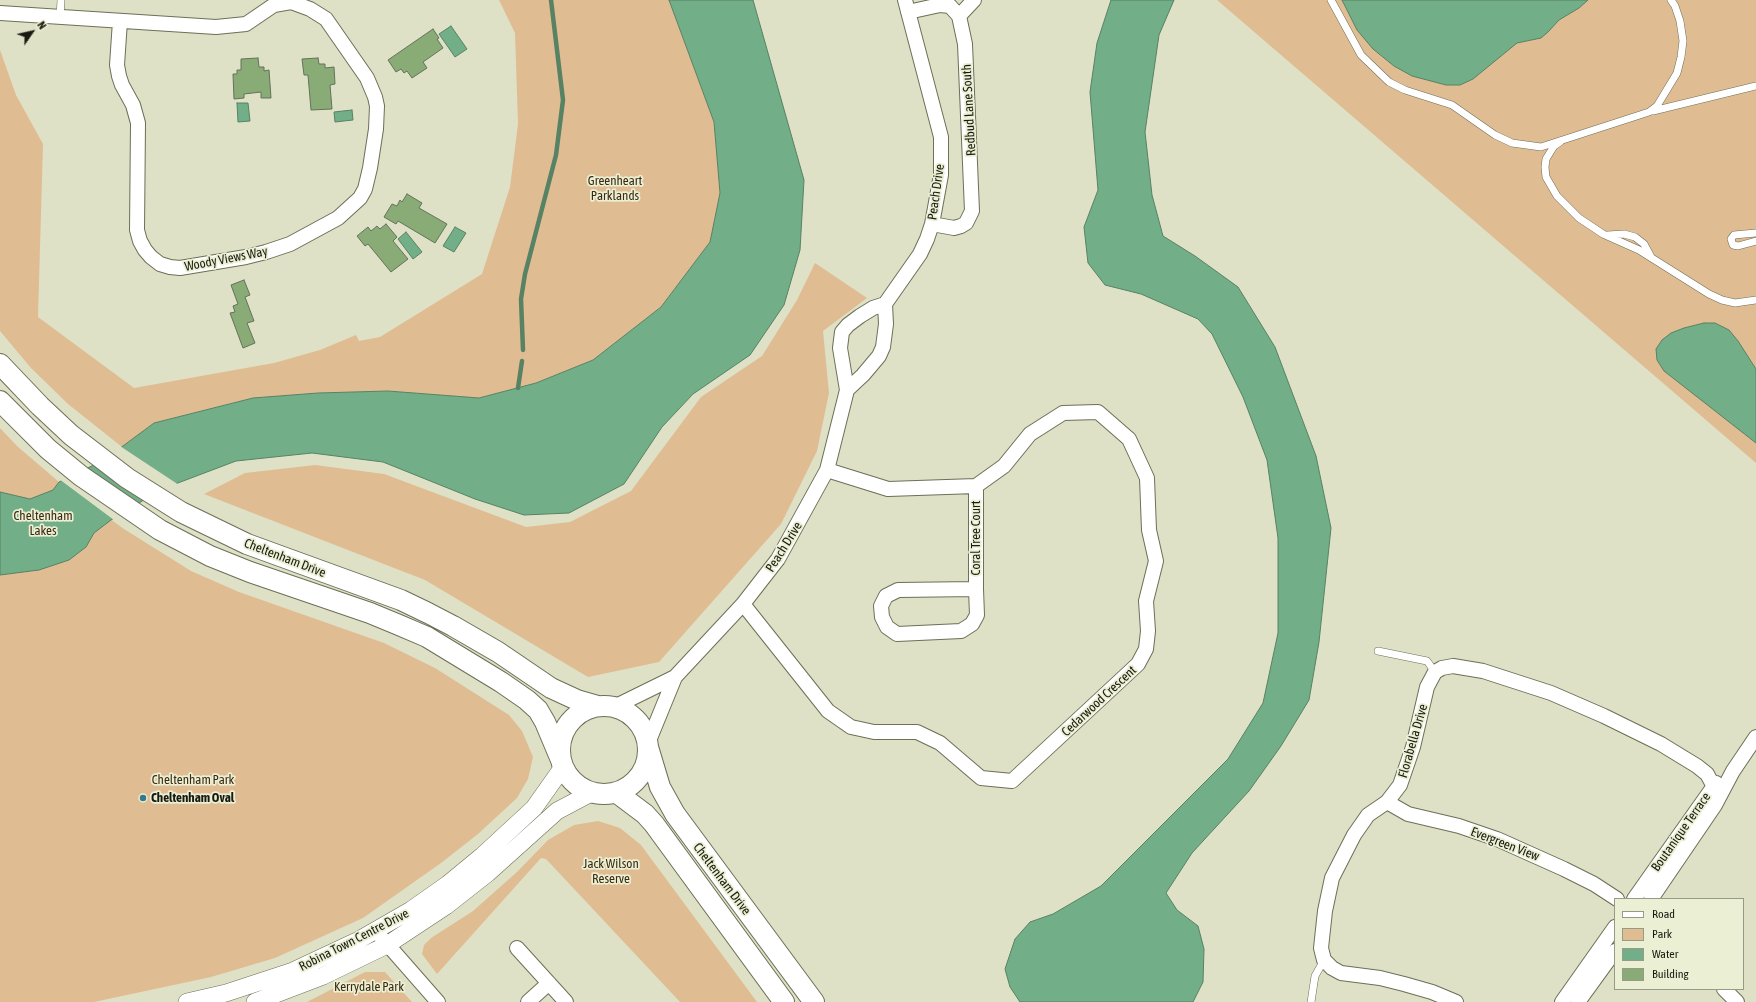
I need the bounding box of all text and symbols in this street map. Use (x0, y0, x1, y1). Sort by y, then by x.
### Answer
north arrow (12, 12, 52, 52)
text: N (35, 19, 49, 31)
street label: Redbud Lane South (959, 64, 979, 156)
street label: Peach Drive (924, 163, 948, 221)
park label: Greenheart Parklands (588, 173, 642, 204)
street label: Woody Views Way (183, 243, 269, 275)
street label: Coral Tree Court (968, 501, 984, 575)
park label: Cheltenham Lakes (13, 508, 73, 539)
street label: Peach Drive (762, 519, 806, 575)
street label: Cheltenham Drive (242, 535, 328, 581)
street label: Cedarwood Crescent (1058, 662, 1140, 740)
street label: Florabella Drive (1395, 702, 1431, 780)
park label: Cheltenham Park (152, 772, 234, 788)
place label: Cheltenham Oval (151, 790, 234, 806)
street label: Boutanique Terrace (1648, 790, 1714, 874)
marker: Cheltenham Oval (138, 793, 148, 803)
street label: Evergreen View (1468, 824, 1542, 864)
street label: Cheltenham Drive (690, 840, 754, 918)
park label: Jack Wilson Reserve (583, 856, 639, 887)
legend (1614, 898, 1744, 990)
street label: Robina Town Centre Drive (296, 906, 412, 974)
text: Road (1652, 907, 1675, 921)
text: Park (1652, 927, 1672, 941)
text: Water (1652, 947, 1678, 961)
text: Building (1652, 967, 1689, 981)
park label: Kerrydale Park (334, 979, 404, 995)

